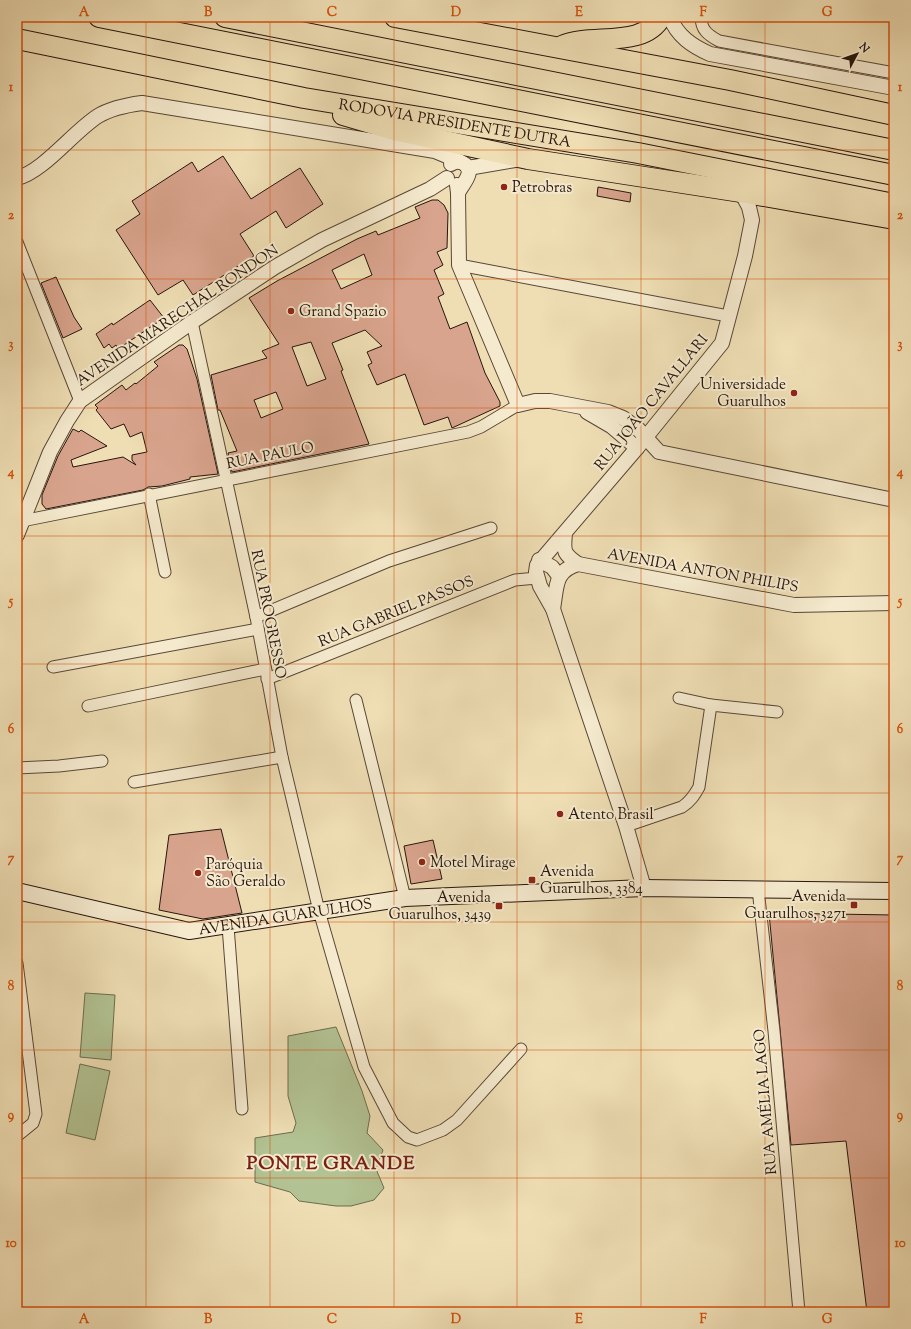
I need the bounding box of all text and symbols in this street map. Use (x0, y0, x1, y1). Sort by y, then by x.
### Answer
text: A (79, 4, 90, 22)
text: B (204, 4, 213, 22)
text: C (327, 4, 337, 22)
text: D (451, 4, 461, 22)
text: E (575, 4, 583, 22)
text: F (699, 4, 707, 22)
text: G (822, 4, 833, 22)
north arrow (837, 34, 877, 74)
text: N (854, 39, 873, 57)
text: 1 (9, 79, 14, 97)
text: 1 (898, 79, 903, 97)
street label: RODOVIA PRESIDENTE DUTRA (337, 95, 573, 154)
place label: Petrobras (512, 178, 572, 199)
marker: Petrobras (499, 182, 509, 192)
text: 2 (8, 207, 15, 225)
text: 2 (897, 207, 904, 225)
street label: AVENIDA MARECHAL RONDON (72, 240, 283, 392)
place label: Grand Spazio (299, 302, 386, 323)
marker: Grand Spazio (286, 306, 296, 316)
street label: RUA JOÃO CAVALLARI (590, 330, 714, 476)
text: 3 (8, 336, 14, 354)
text: 3 (897, 336, 903, 354)
place label: Universidade Guarulhos (700, 375, 786, 413)
marker: Universidade Guarulhos (789, 388, 799, 398)
street label: RUA PAULO (225, 438, 316, 475)
text: 4 (7, 464, 15, 482)
text: 4 (896, 464, 904, 482)
street label: AVENIDA ANTON PHILIPS (606, 544, 800, 599)
street label: RUA PROGRESSO (245, 548, 290, 681)
street label: RUA GABRIEL PASSOS (316, 572, 478, 653)
text: 5 (8, 593, 14, 611)
text: 5 (897, 593, 903, 611)
text: 6 (8, 721, 15, 739)
text: 6 (897, 721, 904, 739)
place label: Atento Brasil (568, 805, 654, 826)
marker: Atento Brasil (555, 809, 565, 819)
text: 7 (8, 850, 15, 868)
text: 7 (897, 850, 904, 868)
place label: Motel Mirage (430, 853, 516, 874)
place label: Paróquia São Geraldo (206, 855, 285, 893)
marker: Motel Mirage (417, 857, 427, 867)
place label: Avenida Guarulhos, 3384 (540, 862, 643, 900)
marker: Paróquia São Geraldo (193, 868, 203, 878)
marker: Avenida Guarulhos, 3384 (527, 875, 537, 885)
place label: Avenida Guarulhos, 3271 (745, 887, 846, 925)
place label: Avenida Guarulhos, 3439 (388, 888, 491, 926)
street label: AVENIDA GUARULHOS (197, 894, 374, 941)
marker: Avenida Guarulhos, 3271 (849, 900, 859, 910)
marker: Avenida Guarulhos, 3439 (494, 901, 504, 911)
text: 8 (8, 978, 15, 996)
text: 8 (897, 978, 904, 996)
street label: RUA AMÉLIA LAGO (749, 1028, 783, 1176)
text: 9 (8, 1107, 15, 1125)
text: 9 (897, 1107, 904, 1125)
district label: PONTE GRANDE (247, 1151, 415, 1178)
text: 10 (5, 1235, 17, 1253)
text: 10 (894, 1235, 906, 1253)
text: A (79, 1311, 90, 1329)
text: B (204, 1311, 213, 1329)
text: C (327, 1311, 337, 1329)
text: D (451, 1311, 461, 1329)
text: E (575, 1311, 583, 1329)
text: F (699, 1311, 707, 1329)
text: G (822, 1311, 833, 1329)

